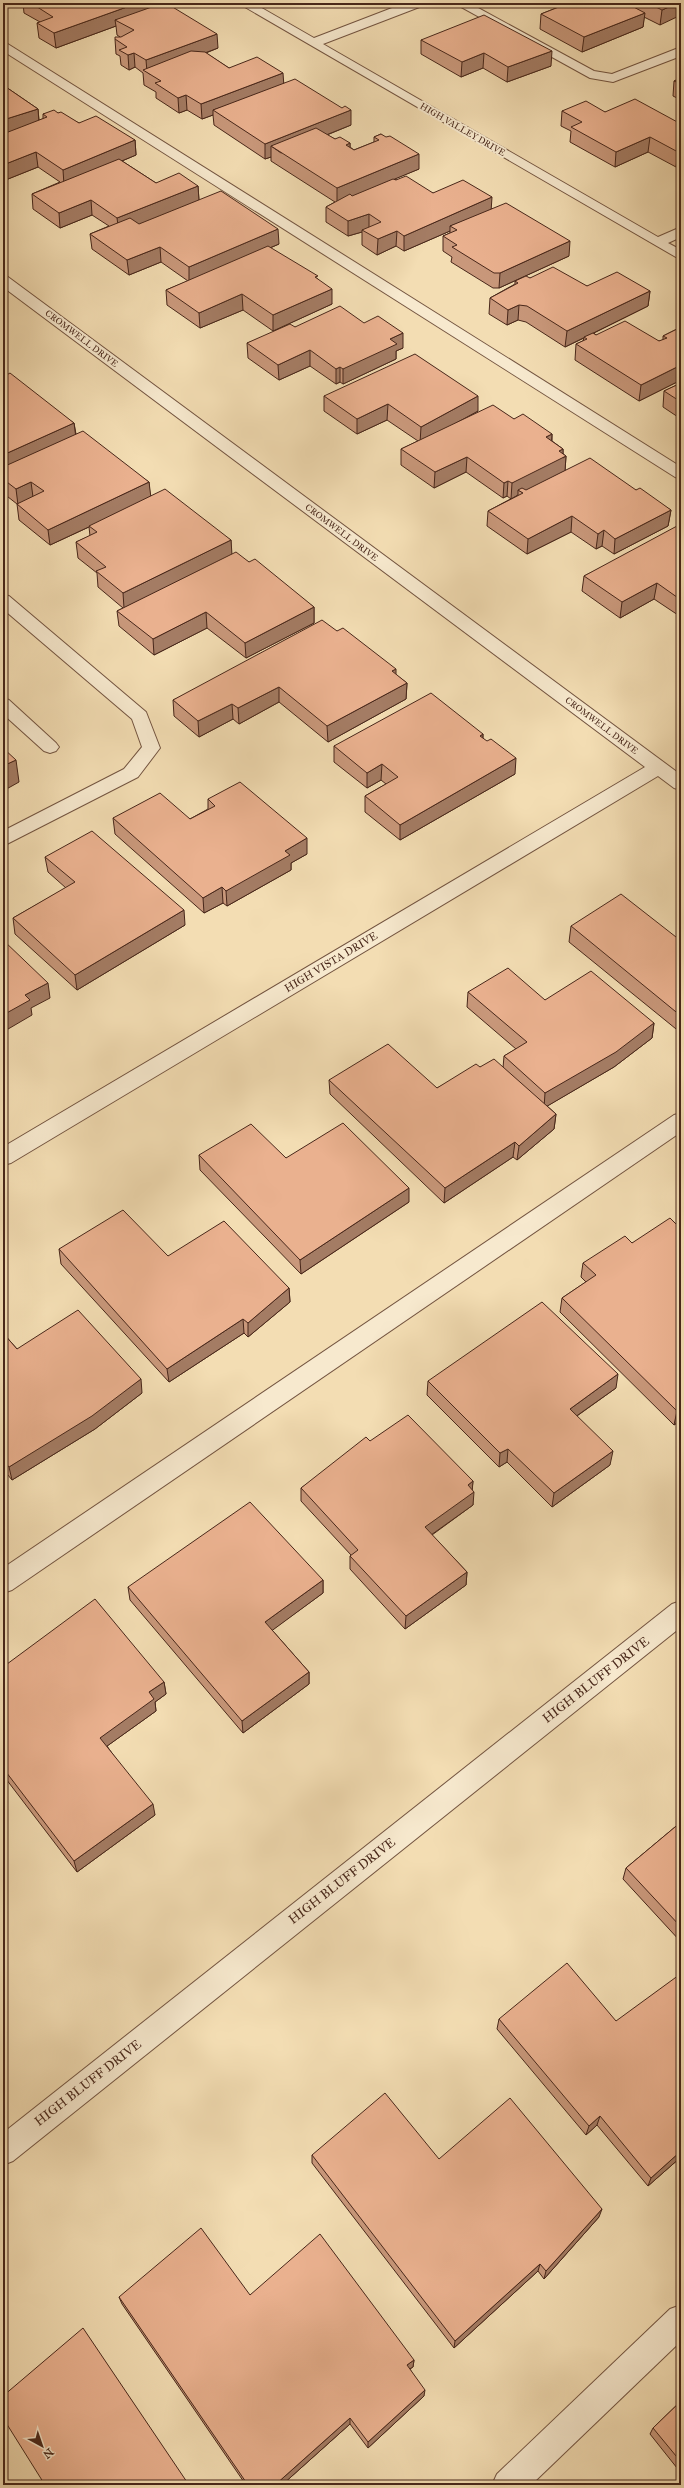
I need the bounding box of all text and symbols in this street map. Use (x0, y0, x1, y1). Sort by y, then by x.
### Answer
street label: HIGH VALLEY DRIVE (418, 100, 508, 158)
street label: CROMWELL DRIVE (43, 307, 121, 369)
street label: CROMWELL DRIVE (303, 501, 381, 563)
street label: CROMWELL DRIVE (563, 694, 641, 756)
street label: HIGH VISTA DRIVE (282, 929, 380, 995)
street label: HIGH BLUFF DRIVE (539, 1633, 653, 1727)
street label: HIGH BLUFF DRIVE (285, 1834, 399, 1928)
street label: HIGH BLUFF DRIVE (31, 2036, 145, 2130)
north arrow (22, 2426, 62, 2466)
text: N (40, 2445, 56, 2462)

